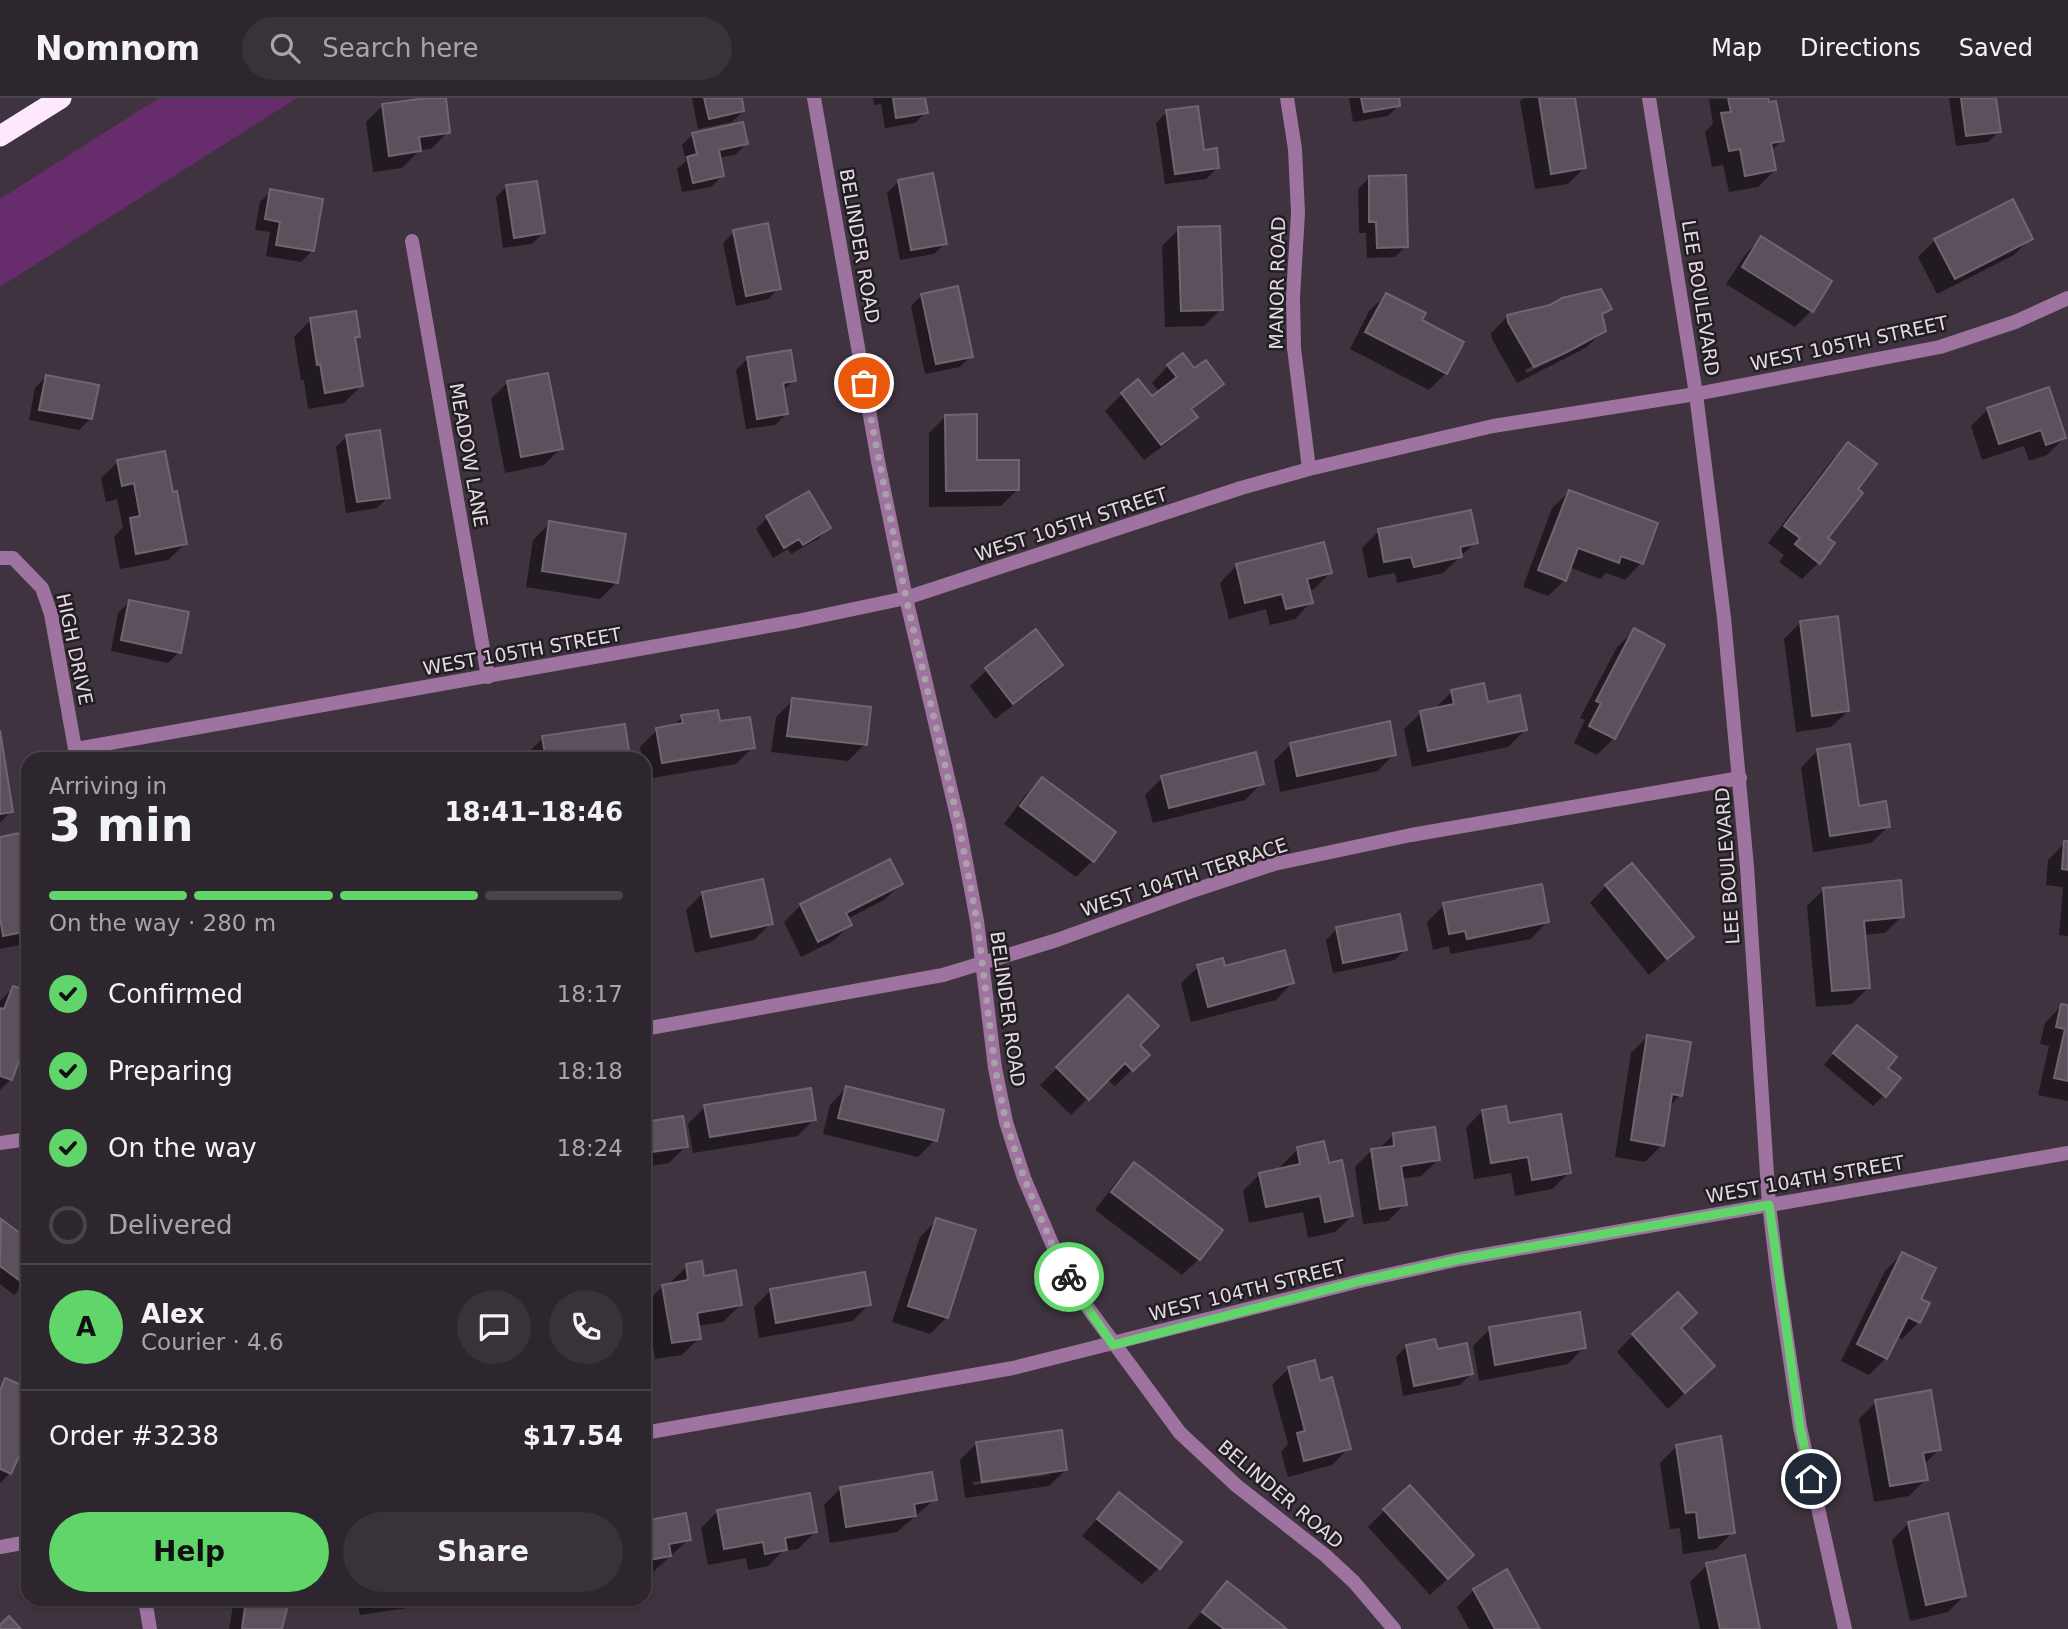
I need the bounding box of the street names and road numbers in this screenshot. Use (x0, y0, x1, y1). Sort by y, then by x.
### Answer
street label: BELINDER ROAD (836, 167, 884, 325)
street label: MANOR ROAD (1265, 216, 1289, 350)
street label: LEE BOULEVARD (1678, 219, 1724, 377)
street label: WEST 105TH STREET (1748, 311, 1950, 375)
street label: MEADOW LANE (445, 381, 493, 529)
street label: WEST 105TH STREET (972, 482, 1170, 566)
street label: HIGH DRIVE (52, 591, 98, 707)
street label: WEST 105TH STREET (421, 623, 623, 679)
street label: LEE BOULEVARD (1711, 787, 1743, 945)
street label: WEST 104TH TERRACE (1078, 833, 1290, 921)
street label: BELINDER ROAD (986, 930, 1030, 1088)
street label: WEST 104TH STREET (1704, 1151, 1906, 1207)
street label: WEST 104TH STREET (1147, 1255, 1348, 1325)
street label: BELINDER ROAD (1214, 1435, 1348, 1553)

